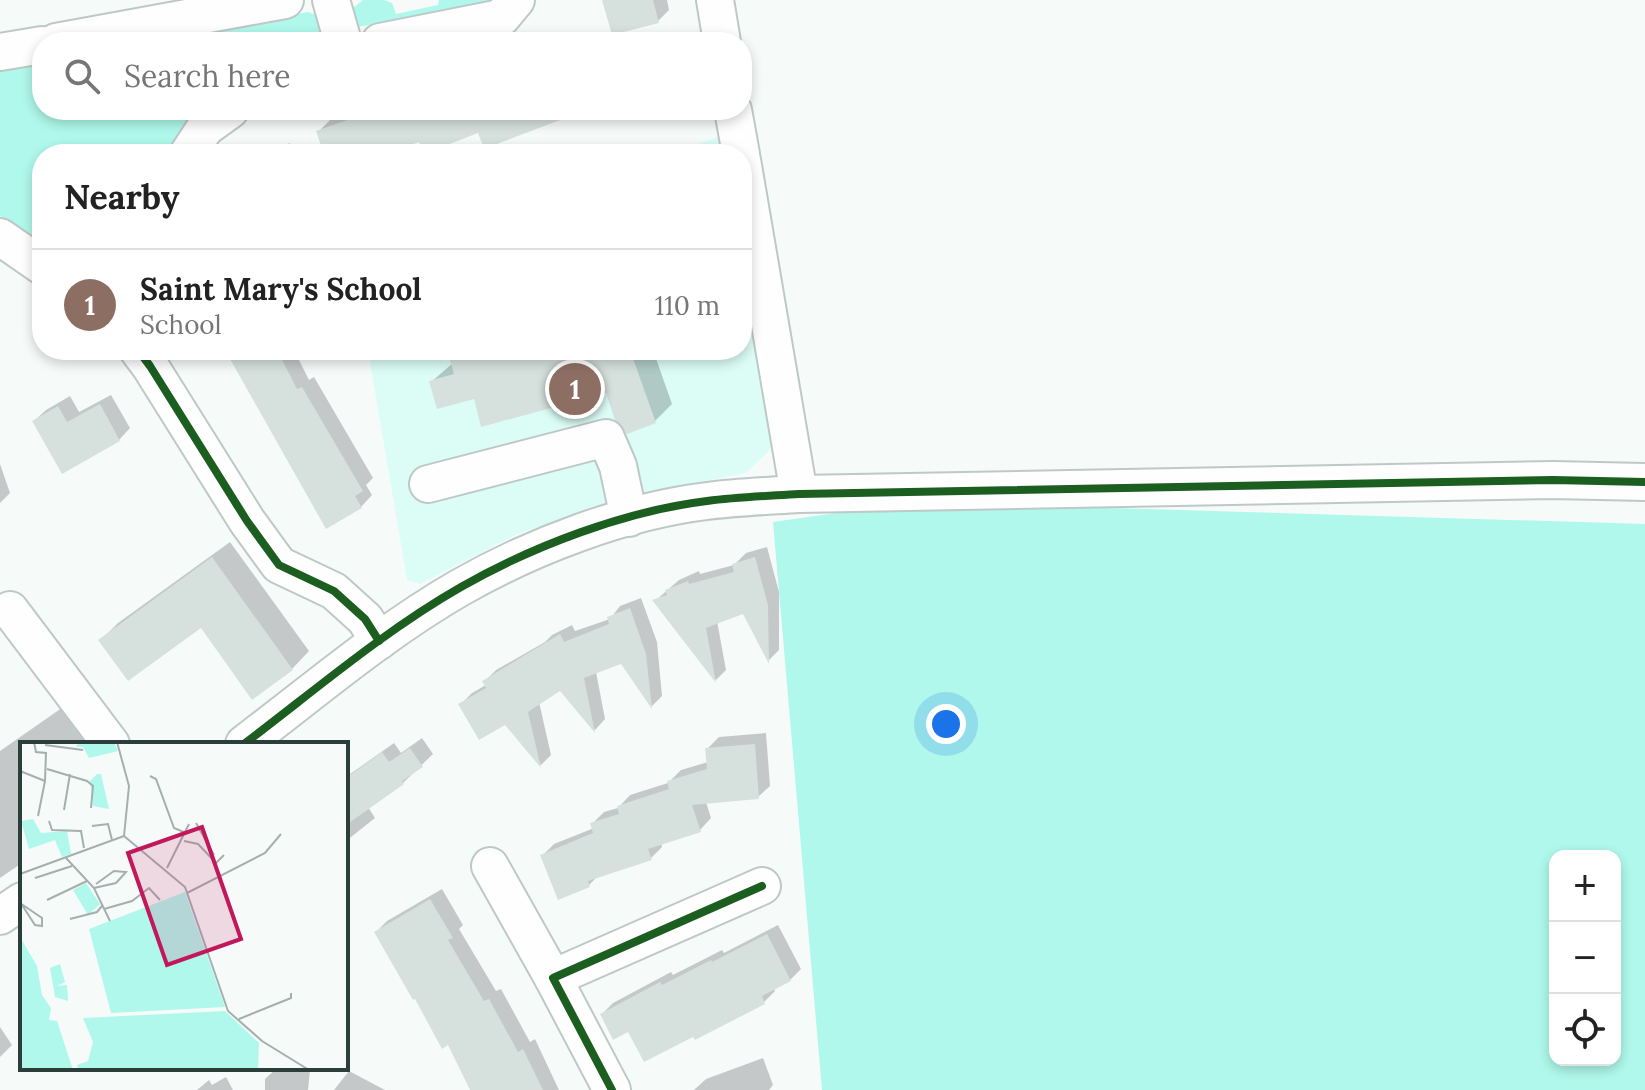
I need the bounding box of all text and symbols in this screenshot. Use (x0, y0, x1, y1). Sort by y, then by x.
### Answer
search box (32, 32, 752, 120)
icon: search (60, 54, 104, 98)
text: Search here (124, 57, 291, 95)
text: Nearby (64, 175, 180, 218)
text: Saint Mary's School (140, 270, 422, 308)
text: 1 (85, 289, 95, 322)
text: 110 m (655, 289, 720, 322)
text: School (140, 308, 222, 341)
pin: 1 (549, 359, 601, 419)
your location (926, 704, 966, 744)
inset map (20, 742, 348, 1070)
map controls (1549, 850, 1621, 1066)
button: + (1549, 850, 1621, 922)
button: − (1549, 922, 1621, 994)
button: locate (1549, 994, 1621, 1066)

